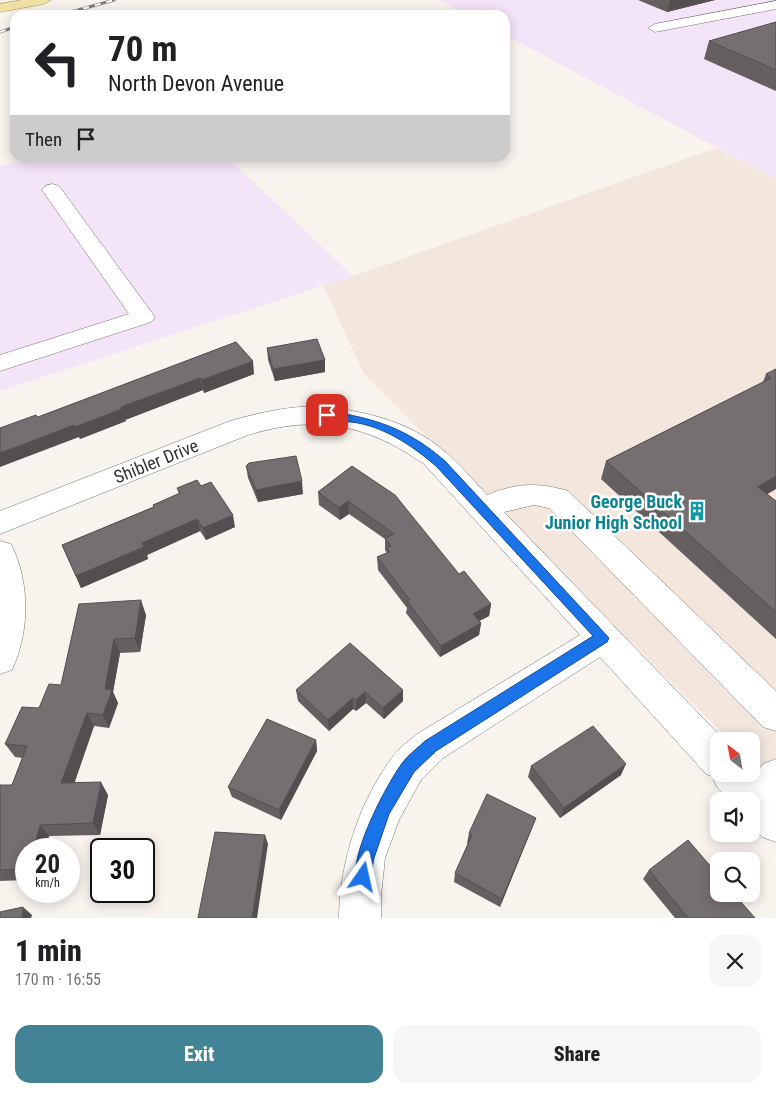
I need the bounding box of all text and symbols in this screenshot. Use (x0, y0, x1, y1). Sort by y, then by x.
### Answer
text: 70 m (108, 29, 177, 70)
icon: left (25, 30, 90, 95)
text: North Devon Avenue (108, 71, 284, 96)
icon: arrive (72, 125, 100, 153)
text: Then (25, 128, 62, 151)
pin (306, 394, 348, 436)
icon: arrive (313, 401, 341, 429)
street label: Shibler Drive (111, 435, 201, 487)
place label: George Buck Junior High School (545, 491, 682, 533)
building icon: George Buck Junior High School (686, 500, 708, 522)
north arrow (710, 732, 760, 782)
map controls (710, 732, 760, 902)
button: sound (710, 792, 760, 842)
speed limit sign: 30 (90, 838, 155, 903)
text: 20 (35, 850, 60, 879)
position arrow (336, 850, 388, 902)
button: search (710, 852, 760, 902)
text: km/h (35, 876, 60, 890)
text: 1 min (15, 933, 82, 968)
button: close (709, 935, 761, 987)
text: 170 m · 16:55 (15, 970, 101, 989)
button: Exit (15, 1025, 383, 1083)
button: Share (393, 1025, 761, 1083)

